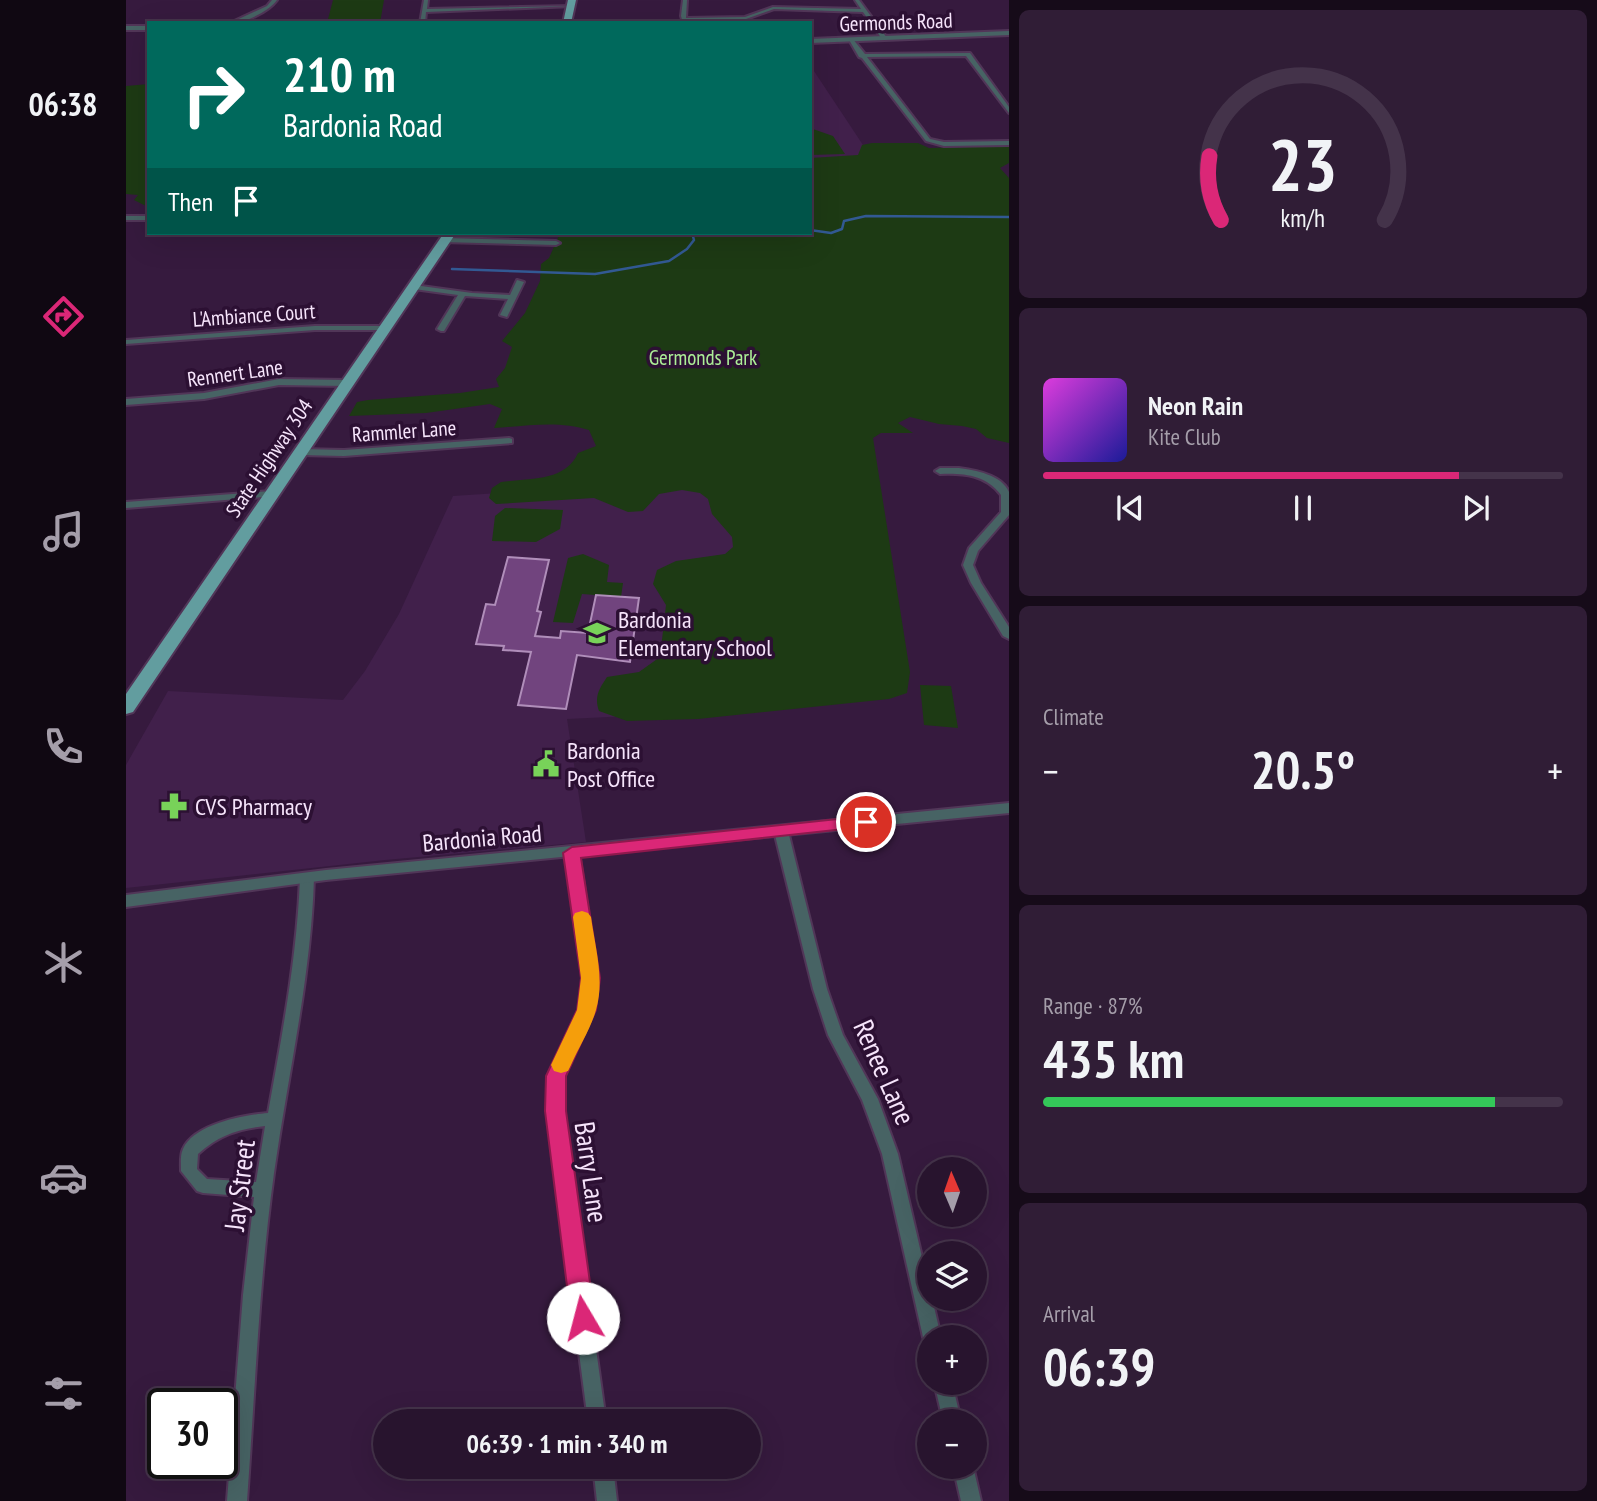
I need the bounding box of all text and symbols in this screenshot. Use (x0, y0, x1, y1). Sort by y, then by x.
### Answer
street label: Germonds Road (839, 7, 953, 37)
text: 210 m (283, 42, 396, 106)
icon: right (168, 49, 259, 140)
text: 06:38 (28, 83, 98, 125)
text: Bardonia Road (283, 104, 443, 146)
text: 23 (1268, 116, 1338, 210)
icon: arrive (227, 182, 265, 220)
text: Then (168, 185, 213, 218)
text: km/h (1281, 202, 1325, 234)
icon: directions (39, 292, 88, 341)
street label: L'Ambiance Court (192, 297, 316, 333)
park label: Germonds Park (649, 344, 757, 371)
street label: Rennert Lane (185, 353, 285, 393)
text: Neon Rain (1148, 389, 1243, 422)
street label: State Highway 304 (220, 393, 319, 522)
street label: Rammler Lane (351, 414, 457, 448)
text: Kite Club (1148, 422, 1221, 451)
icon: previous (1111, 489, 1149, 527)
icon: pause (1284, 489, 1322, 527)
icon: next (1457, 489, 1495, 527)
icon: music (39, 507, 88, 556)
place label: Bardonia Elementary School (618, 604, 772, 663)
school or university icon: Bardonia Elementary School (582, 618, 612, 648)
text: Climate (1043, 702, 1104, 731)
icon: phone (39, 722, 88, 771)
place label: Bardonia Post Office (567, 735, 655, 794)
text: 20.5° (1251, 736, 1355, 803)
text: − (1043, 746, 1059, 795)
text: + (1547, 746, 1563, 795)
public building icon: Bardonia Post Office (531, 749, 561, 779)
pharmacy icon: CVS Pharmacy (159, 791, 189, 821)
place label: CVS Pharmacy (195, 791, 312, 822)
pin (836, 792, 896, 852)
icon: arrive (847, 803, 885, 841)
street label: Bardonia Road (421, 817, 543, 859)
icon: climate (39, 938, 88, 987)
text: Range · 87% (1043, 991, 1143, 1020)
street label: Renee Lane (845, 1014, 925, 1130)
text: 435 km (1043, 1025, 1184, 1092)
street label: Barry Lane (567, 1119, 617, 1225)
street label: Jay Street (215, 1137, 263, 1234)
icon: car (39, 1153, 88, 1202)
north arrow (917, 1157, 987, 1227)
map controls (917, 1157, 987, 1479)
button: layers (917, 1241, 987, 1311)
position arrow (546, 1281, 620, 1355)
text: Arrival (1043, 1299, 1095, 1328)
button: + (917, 1325, 987, 1395)
text: 06:39 (1043, 1333, 1155, 1400)
icon: filters (39, 1369, 88, 1418)
speed limit sign: 30 (147, 1388, 238, 1479)
button: − (917, 1409, 987, 1479)
text: 06:39 · 1 min · 340 m (467, 1427, 667, 1460)

